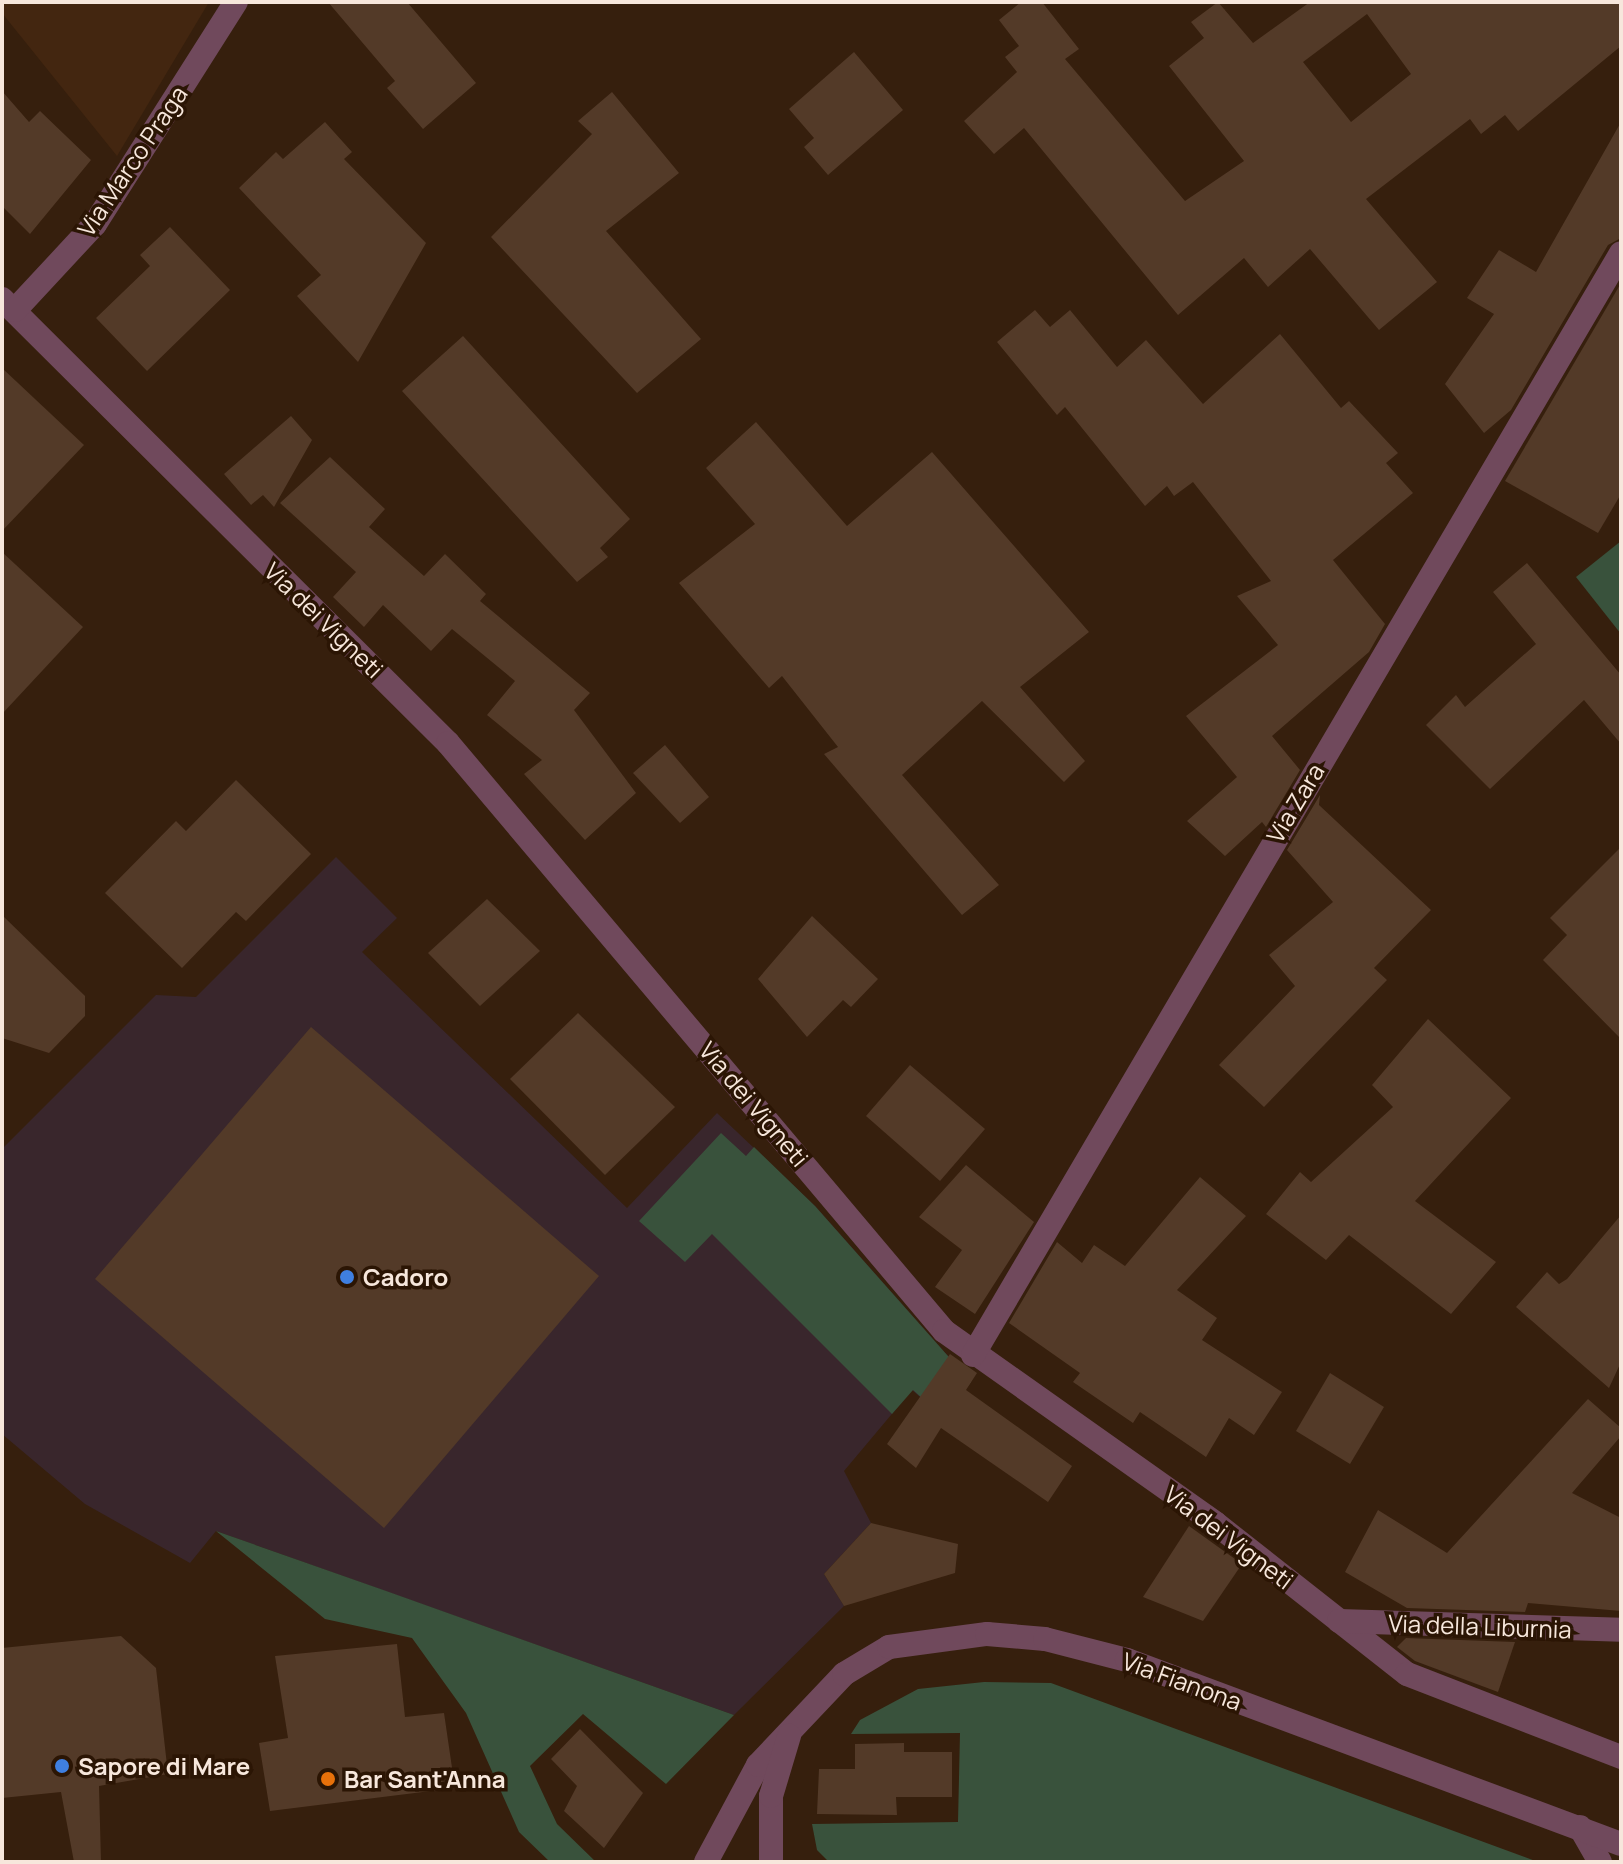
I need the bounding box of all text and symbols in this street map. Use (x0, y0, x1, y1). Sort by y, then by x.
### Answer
street label: Via Marco Praga (71, 80, 193, 242)
street label: Via dei Vigneti (259, 556, 389, 684)
street label: Via Zara (1260, 758, 1330, 848)
street label: Via dei Vigneti (694, 1036, 814, 1172)
place label: Cadoro (363, 1263, 448, 1291)
marker: Cadoro (338, 1268, 356, 1286)
street label: Via dei Vigneti (1159, 1479, 1299, 1595)
street label: Via della Liburnia (1388, 1608, 1572, 1644)
street label: Via Fianona (1118, 1646, 1246, 1716)
place label: Sapore di Mare (78, 1752, 250, 1780)
marker: Sapore di Mare (53, 1757, 71, 1775)
place label: Bar Sant'Anna (344, 1765, 506, 1793)
marker: Bar Sant'Anna (319, 1770, 337, 1788)

